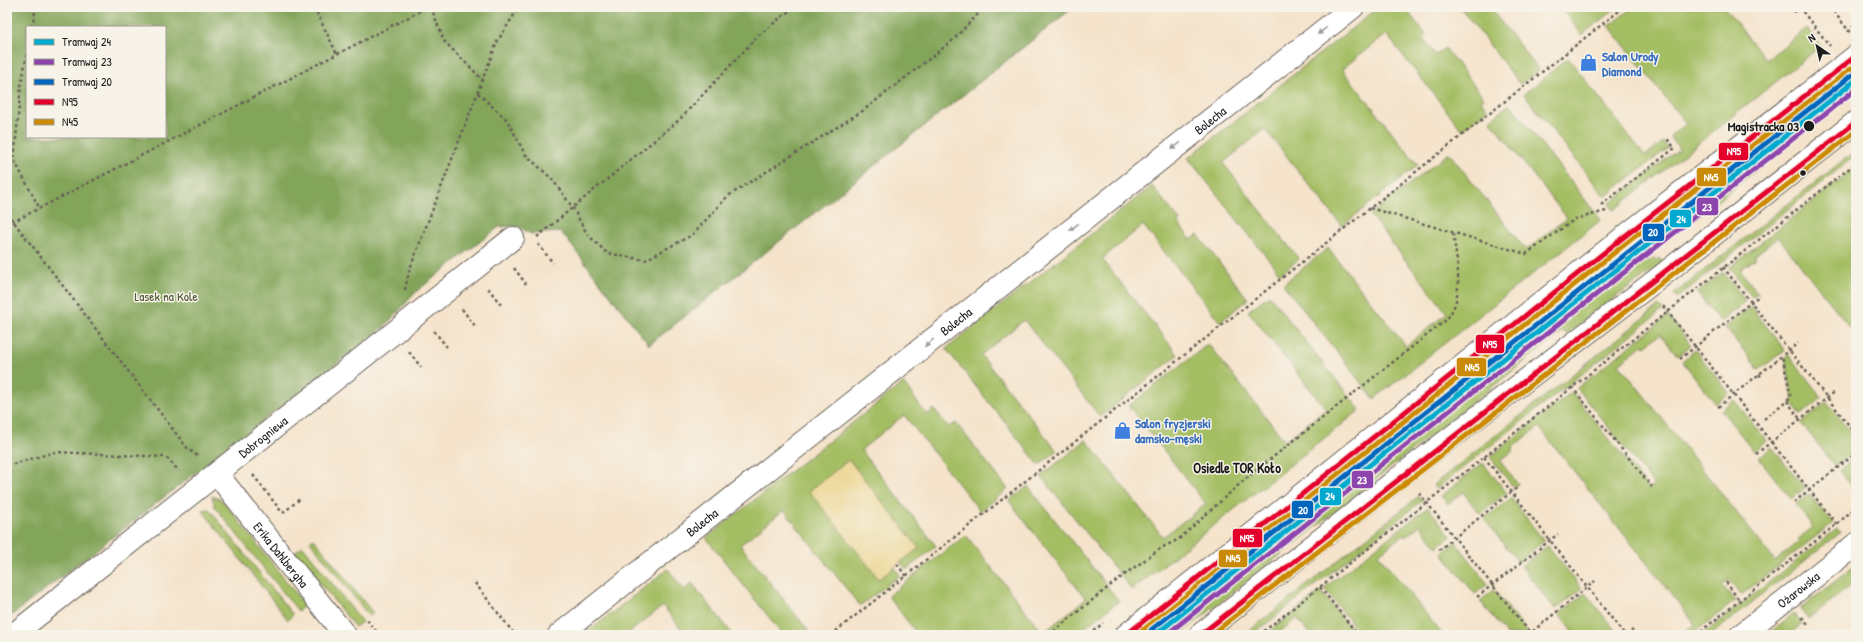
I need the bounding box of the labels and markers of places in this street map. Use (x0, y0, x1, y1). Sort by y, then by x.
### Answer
place label: Salon Urody Diamond (1602, 47, 1659, 80)
shop icon: Salon Urody Diamond (1579, 53, 1599, 73)
place label: Magistracka 03 (1728, 117, 1799, 136)
marker: Magistracka 03 (1802, 119, 1816, 133)
unlabelled marker (1798, 168, 1808, 178)
place label: Salon fryzjerski damsko-męski (1135, 414, 1211, 447)
shop icon: Salon fryzjerski damsko-męski (1112, 420, 1132, 440)

